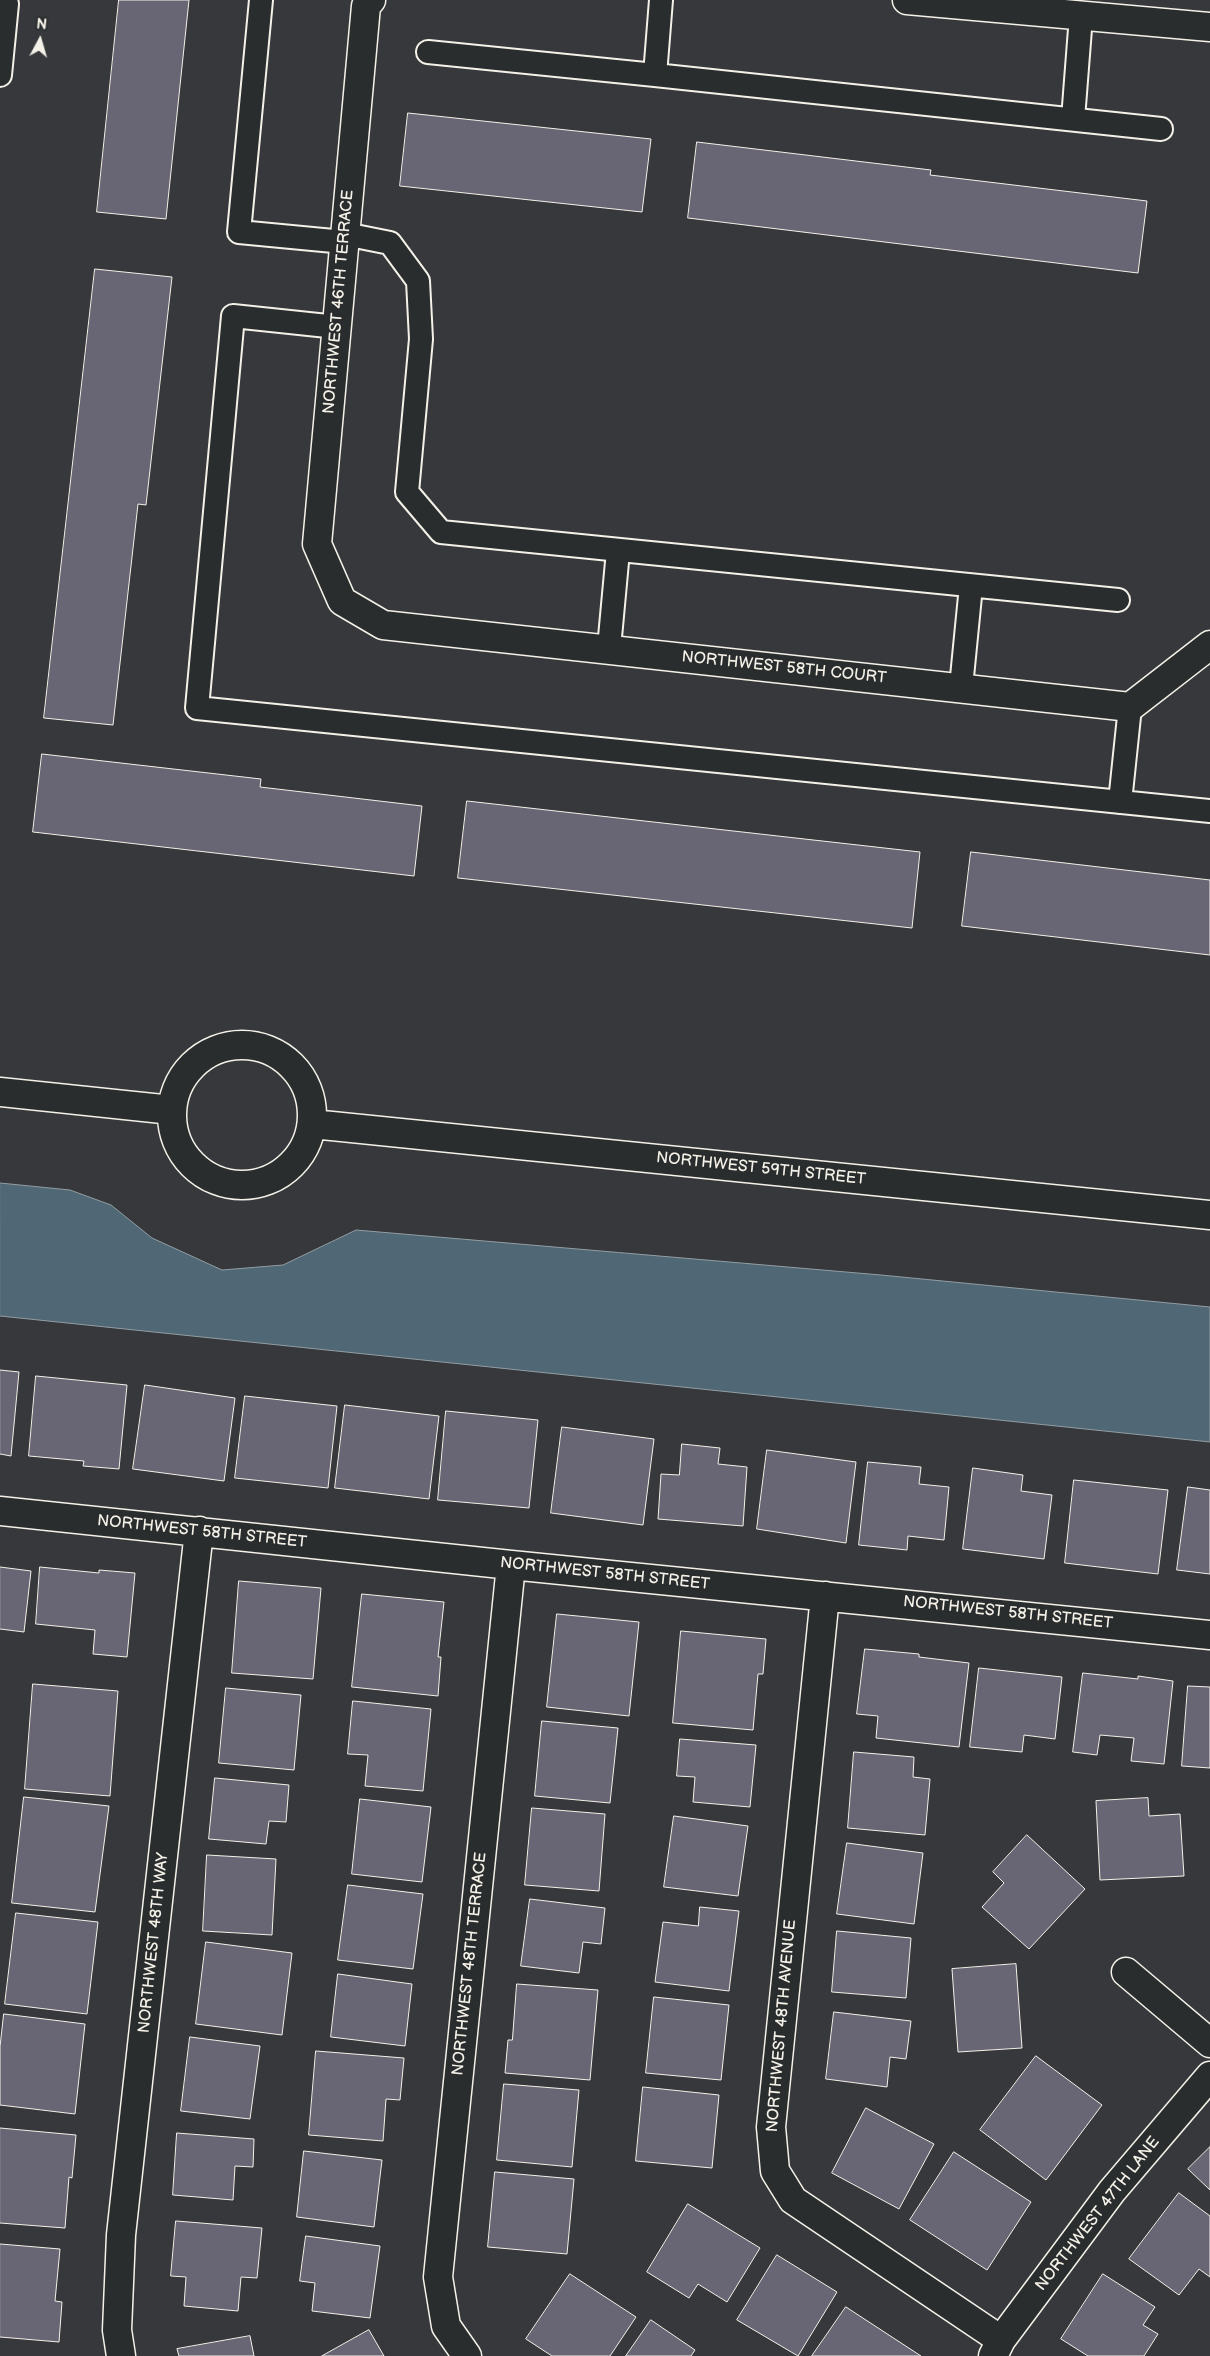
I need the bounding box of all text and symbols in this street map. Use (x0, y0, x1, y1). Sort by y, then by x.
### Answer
north arrow (15, 15, 65, 65)
text: N (35, 16, 48, 34)
street label: NORTHWEST 46TH TERRACE (320, 189, 358, 415)
street label: NORTHWEST 58TH COURT (681, 648, 887, 688)
street label: NORTHWEST 59TH STREET (655, 1148, 867, 1190)
street label: NORTHWEST 58TH STREET (96, 1511, 308, 1553)
street label: NORTHWEST 58TH STREET (499, 1553, 711, 1595)
street label: NORTHWEST 58TH STREET (902, 1592, 1114, 1634)
street label: NORTHWEST 48TH TERRACE (449, 1851, 491, 2077)
street label: NORTHWEST 48TH WAY (135, 1852, 173, 2034)
street label: NORTHWEST 48TH AVENUE (763, 1919, 801, 2133)
street label: NORTHWEST 47TH LANE (1032, 2133, 1164, 2295)

